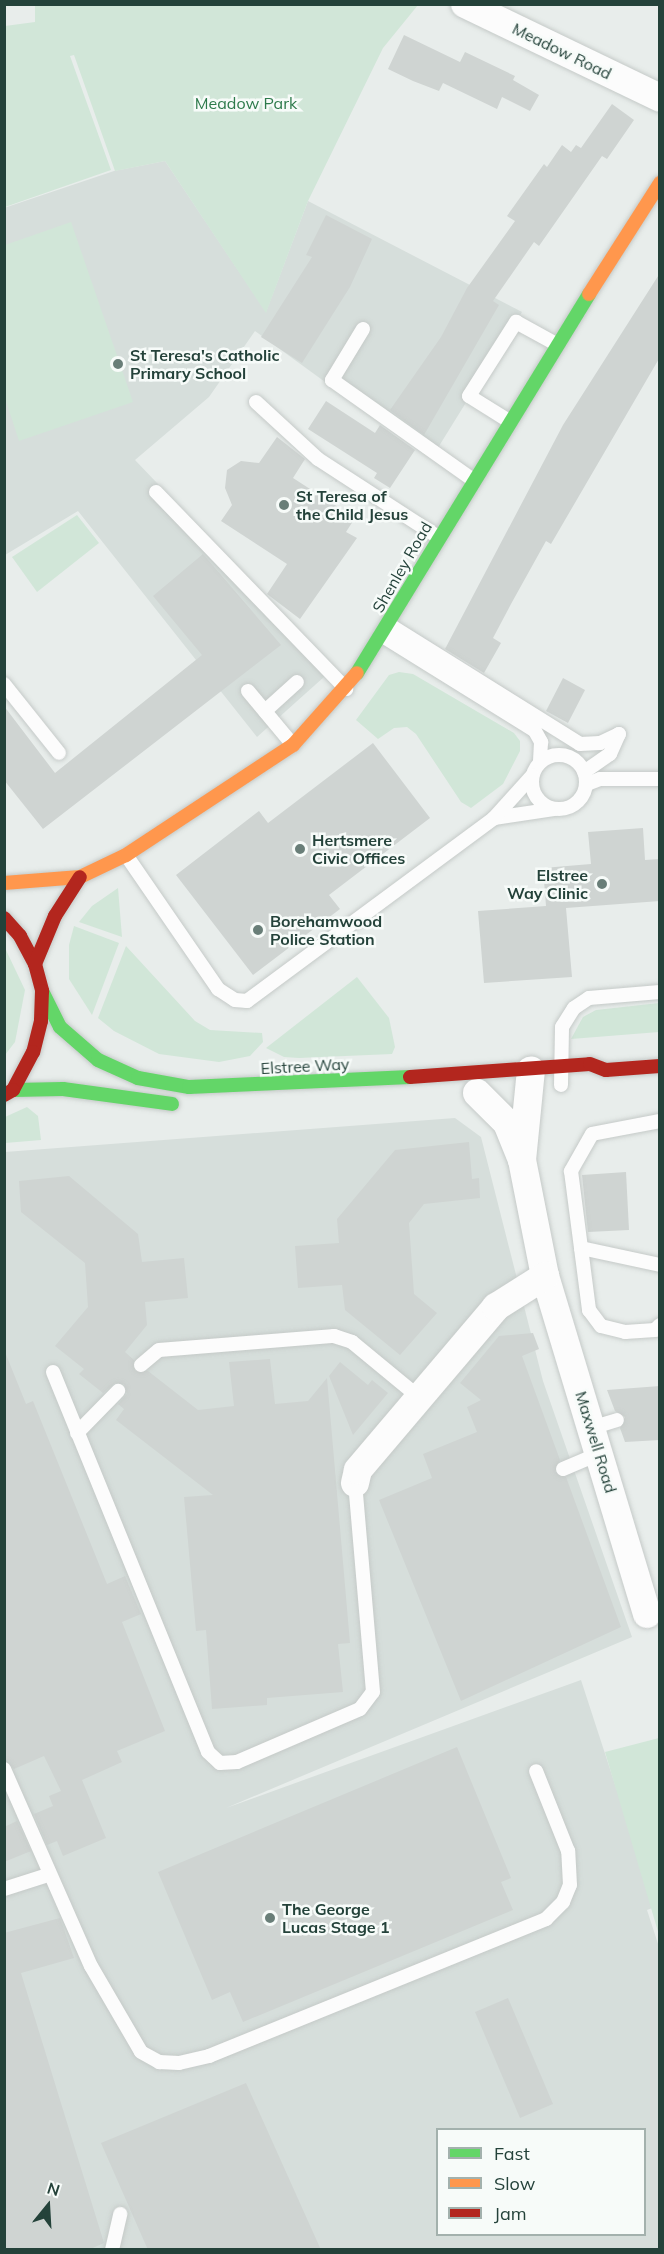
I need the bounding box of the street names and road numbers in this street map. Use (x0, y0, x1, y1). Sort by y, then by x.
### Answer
street label: Meadow Road (509, 19, 615, 83)
street label: Shenley Road (368, 518, 436, 616)
street label: Elstree Way (260, 1054, 350, 1078)
street label: Maxwell Road (571, 1389, 621, 1495)

